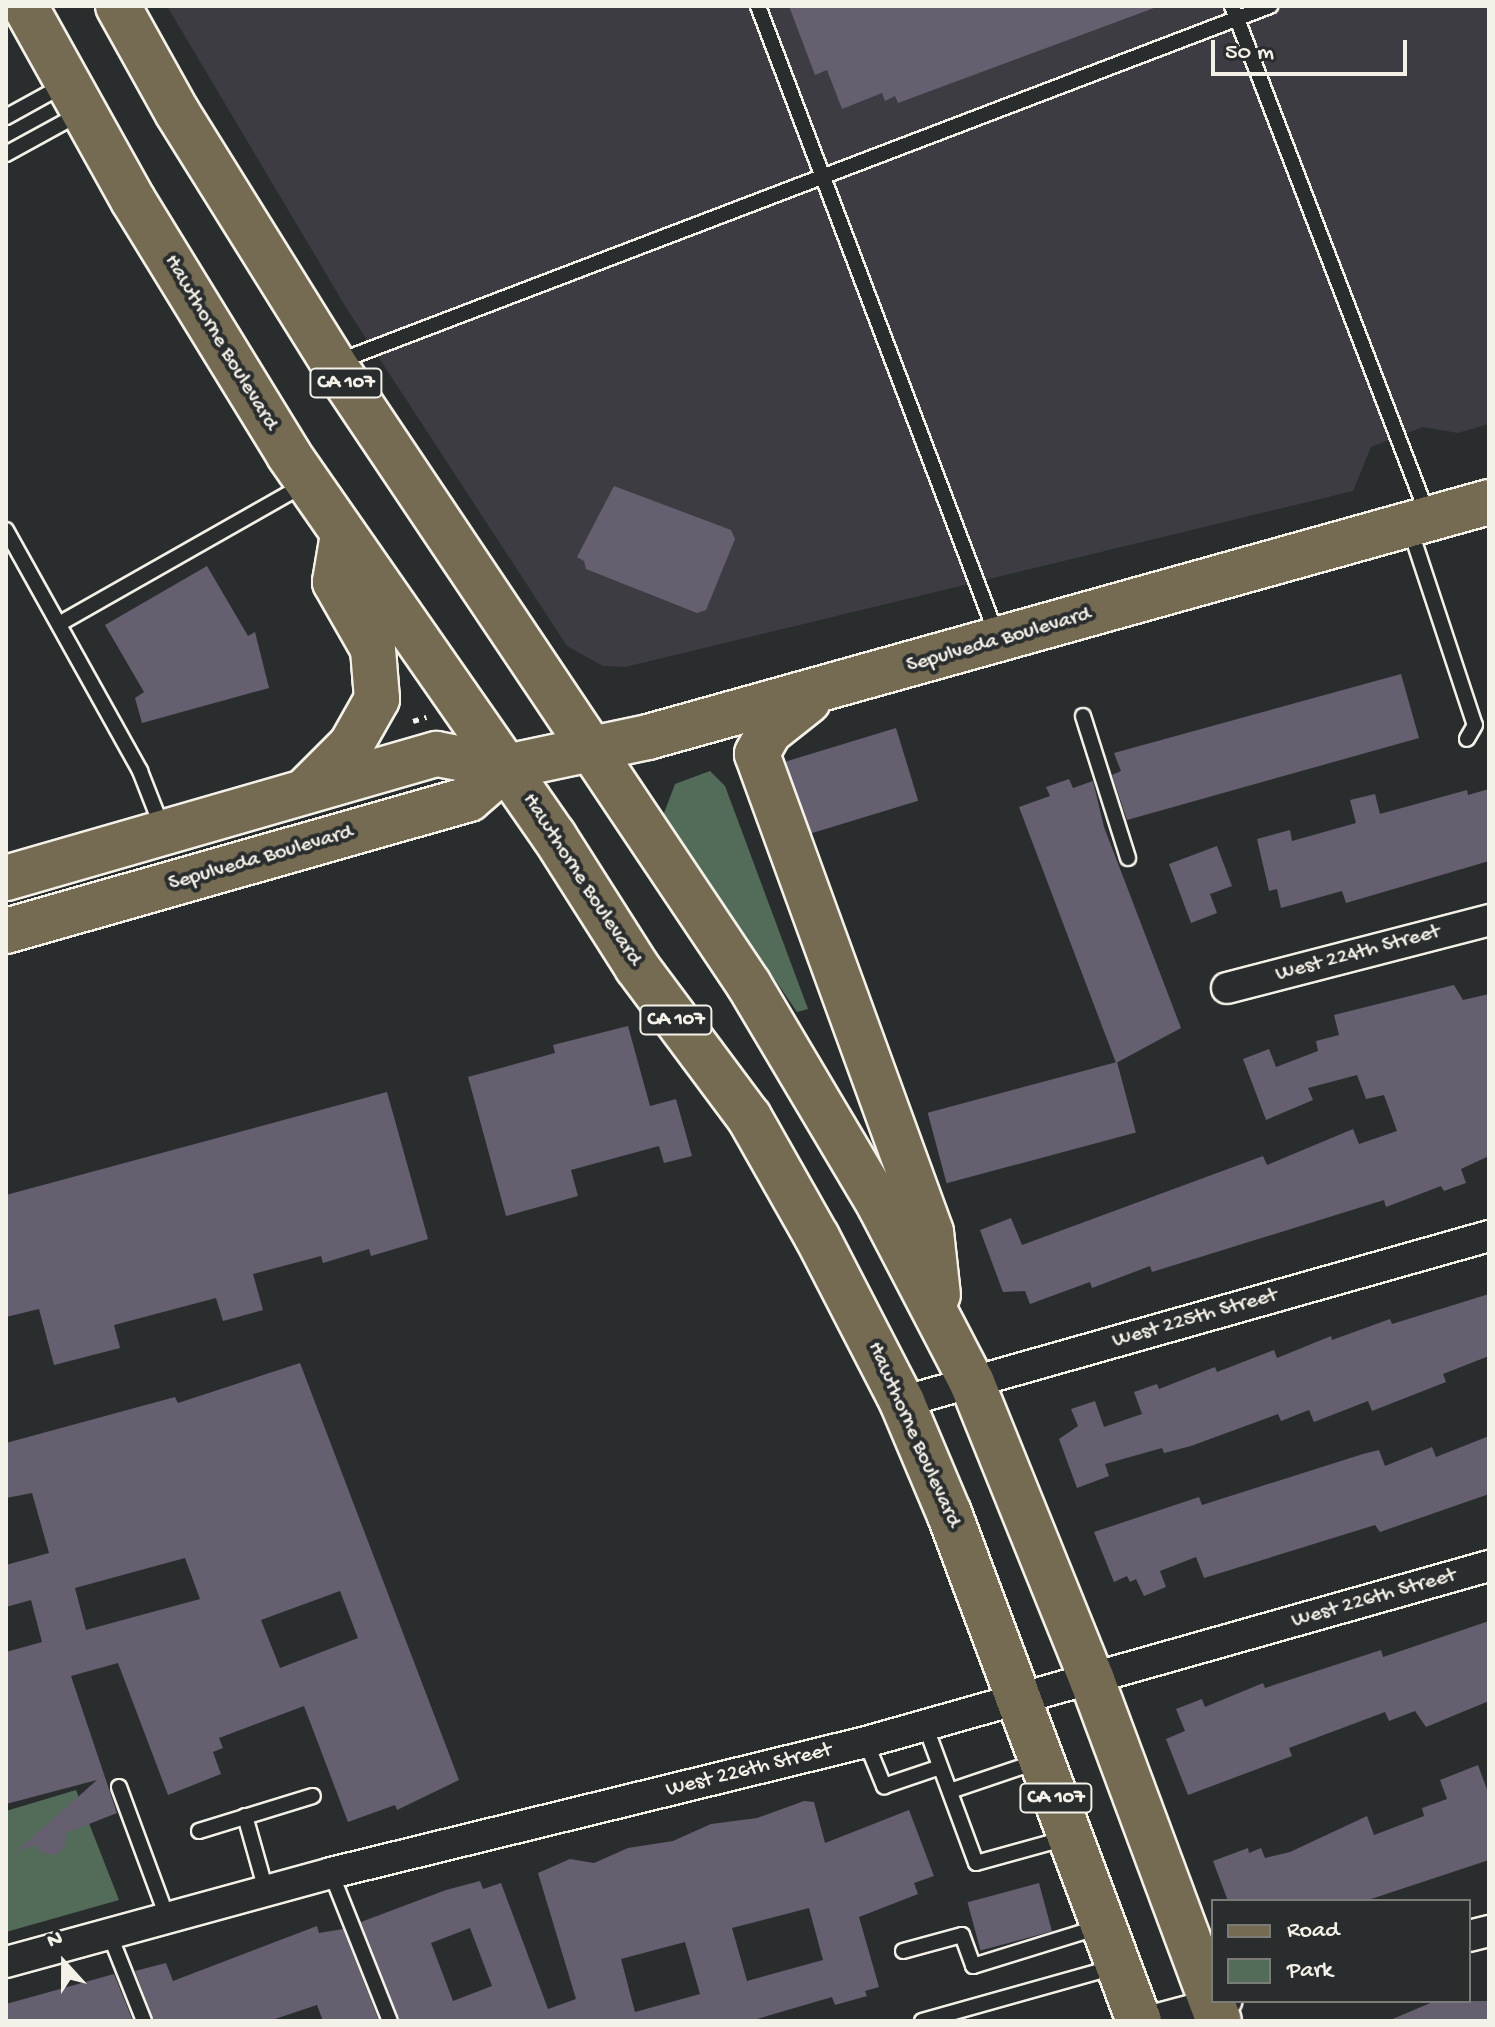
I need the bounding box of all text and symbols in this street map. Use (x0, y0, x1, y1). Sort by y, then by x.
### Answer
scale bar (1215, 24, 1411, 74)
text: 50 m (1225, 39, 1274, 68)
street label: Hawthorne Boulevard (157, 250, 283, 436)
road number: CA 107 (308, 367, 384, 399)
street label: Sepulveda Boulevard (904, 602, 1094, 680)
street label: Hawthorne Boulevard (515, 789, 647, 971)
street label: Sepulveda Boulevard (166, 820, 356, 898)
street label: West 224th Street (1273, 919, 1443, 989)
road number: CA 107 (638, 1004, 714, 1036)
street label: West 225th Street (1110, 1283, 1280, 1355)
street label: Hawthorne Boulevard (860, 1338, 966, 1532)
street label: West 226th Street (1289, 1563, 1459, 1635)
street label: West 226th Street (663, 1738, 835, 1804)
road number: CA 107 (1018, 1782, 1094, 1814)
legend (1211, 1899, 1471, 2003)
text: Road (1287, 1917, 1339, 1946)
north arrow (24, 1923, 104, 2003)
text: N (44, 1926, 67, 1955)
text: Park (1287, 1957, 1333, 1986)

